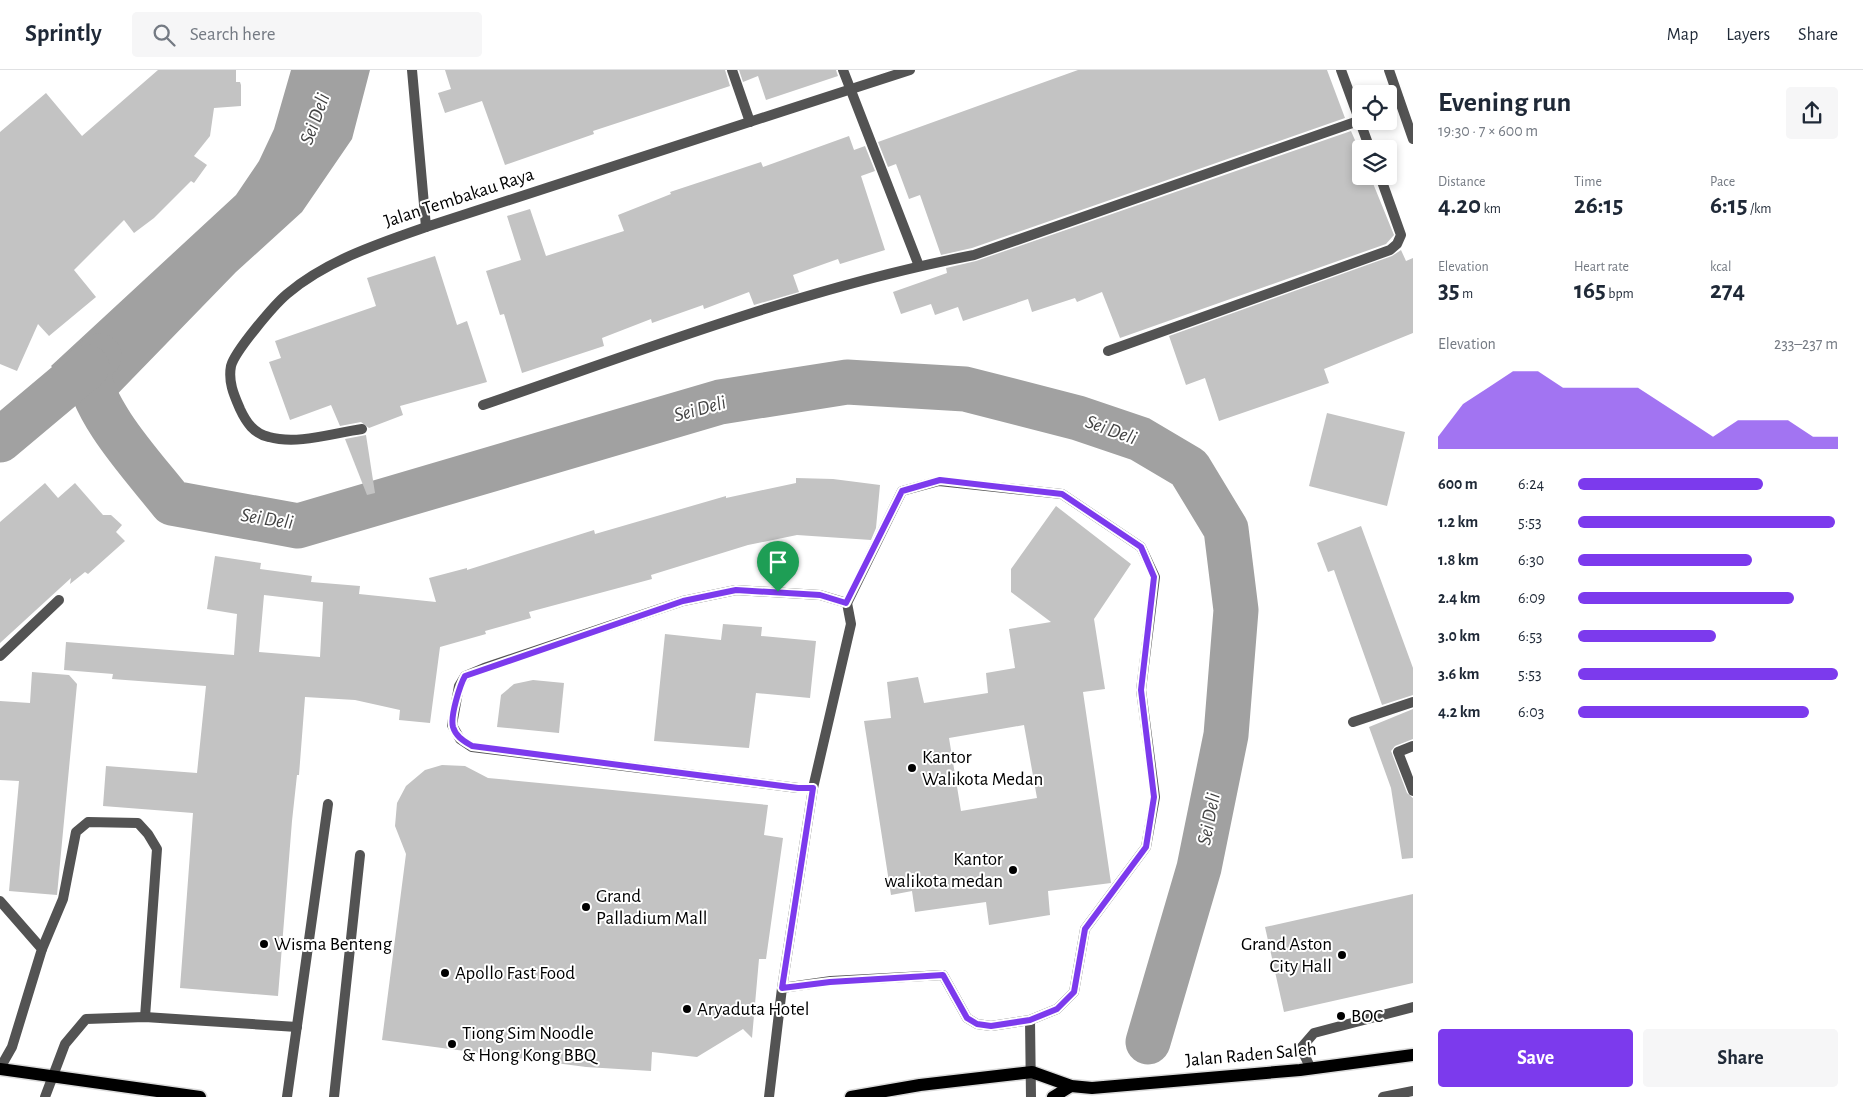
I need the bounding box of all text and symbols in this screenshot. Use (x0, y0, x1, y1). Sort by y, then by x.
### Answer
search box (132, 12, 482, 57)
icon: search (150, 21, 178, 49)
text: Sprintly (25, 22, 102, 46)
text: Search here (190, 25, 276, 44)
text: Map (1667, 26, 1698, 44)
text: Layers (1726, 26, 1770, 44)
text: Share (1798, 26, 1838, 44)
map controls (1352, 85, 1397, 185)
button: locate (1352, 85, 1397, 130)
button: share (1786, 87, 1838, 139)
text: Evening run (1438, 89, 1571, 117)
water label: Sei Deli (297, 91, 333, 147)
text: 19:30 · 7 × 600 m (1438, 123, 1538, 139)
button: layers (1352, 140, 1397, 185)
street label: Jalan Tembakau Raya (382, 165, 536, 231)
text: Distance (1438, 175, 1485, 189)
text: Time (1574, 175, 1602, 189)
text: Pace (1710, 175, 1735, 189)
text: 4.20 (1438, 193, 1481, 218)
text: 26:15 (1574, 193, 1623, 218)
text: 6:15 (1710, 193, 1748, 218)
text: km (1481, 202, 1501, 216)
text: /km (1748, 202, 1772, 216)
text: Elevation (1438, 260, 1489, 274)
text: Heart rate (1574, 260, 1629, 274)
text: kcal (1710, 260, 1731, 274)
text: 35 (1438, 278, 1460, 303)
text: 165 (1574, 278, 1606, 303)
text: 274 (1710, 278, 1745, 303)
text: m (1460, 287, 1473, 301)
text: bpm (1606, 287, 1634, 301)
text: Elevation (1438, 336, 1496, 352)
text: 233–237 m (1774, 336, 1838, 352)
water label: Sei Deli (672, 393, 728, 425)
water label: Sei Deli (1083, 412, 1139, 448)
text: 600 m (1438, 476, 1478, 492)
text: 6:24 (1518, 476, 1544, 492)
water label: Sei Deli (239, 505, 295, 533)
text: 1.2 km (1438, 514, 1478, 530)
text: 5:53 (1518, 514, 1542, 530)
pin (757, 541, 799, 592)
icon: arrive (764, 548, 792, 576)
text: 1.8 km (1438, 552, 1479, 568)
text: 6:30 (1518, 552, 1544, 568)
text: 2.4 km (1438, 590, 1481, 606)
text: 6:09 (1518, 590, 1545, 606)
text: 3.0 km (1438, 628, 1480, 644)
text: 6:53 (1518, 628, 1542, 644)
text: 3.6 km (1438, 666, 1480, 682)
text: 5:53 (1518, 666, 1542, 682)
text: 4.2 km (1438, 704, 1481, 720)
text: 6:03 (1518, 704, 1544, 720)
place label: Kantor Walikota Medan (922, 748, 1043, 789)
marker: Kantor Walikota Medan (906, 762, 918, 774)
water label: Sei Deli (1194, 791, 1224, 847)
place label: Kantor walikota medan (885, 850, 1003, 891)
marker: Kantor walikota medan (1007, 864, 1019, 876)
place label: Grand Palladium Mall (596, 887, 708, 928)
marker: Grand Palladium Mall (580, 901, 592, 913)
place label: Wisma Benteng (274, 935, 393, 954)
place label: Grand Aston City Hall (1241, 935, 1332, 976)
marker: Wisma Benteng (258, 938, 270, 950)
marker: Grand Aston City Hall (1336, 949, 1348, 961)
place label: Apollo Fast Food (455, 964, 575, 983)
marker: Apollo Fast Food (439, 967, 451, 979)
place label: Aryaduta Hotel (697, 1000, 809, 1019)
marker: Aryaduta Hotel (681, 1003, 693, 1015)
place label: BOC (1351, 1007, 1383, 1026)
marker: BOC (1335, 1010, 1347, 1022)
place label: Tiong Sim Noodle & Hong Kong BBQ (462, 1024, 598, 1065)
button: Save (1438, 1029, 1633, 1087)
button: Share (1643, 1029, 1838, 1087)
marker: Tiong Sim Noodle & Hong Kong BBQ (446, 1038, 458, 1050)
street label: Jalan Raden Saleh (1185, 1040, 1317, 1070)

